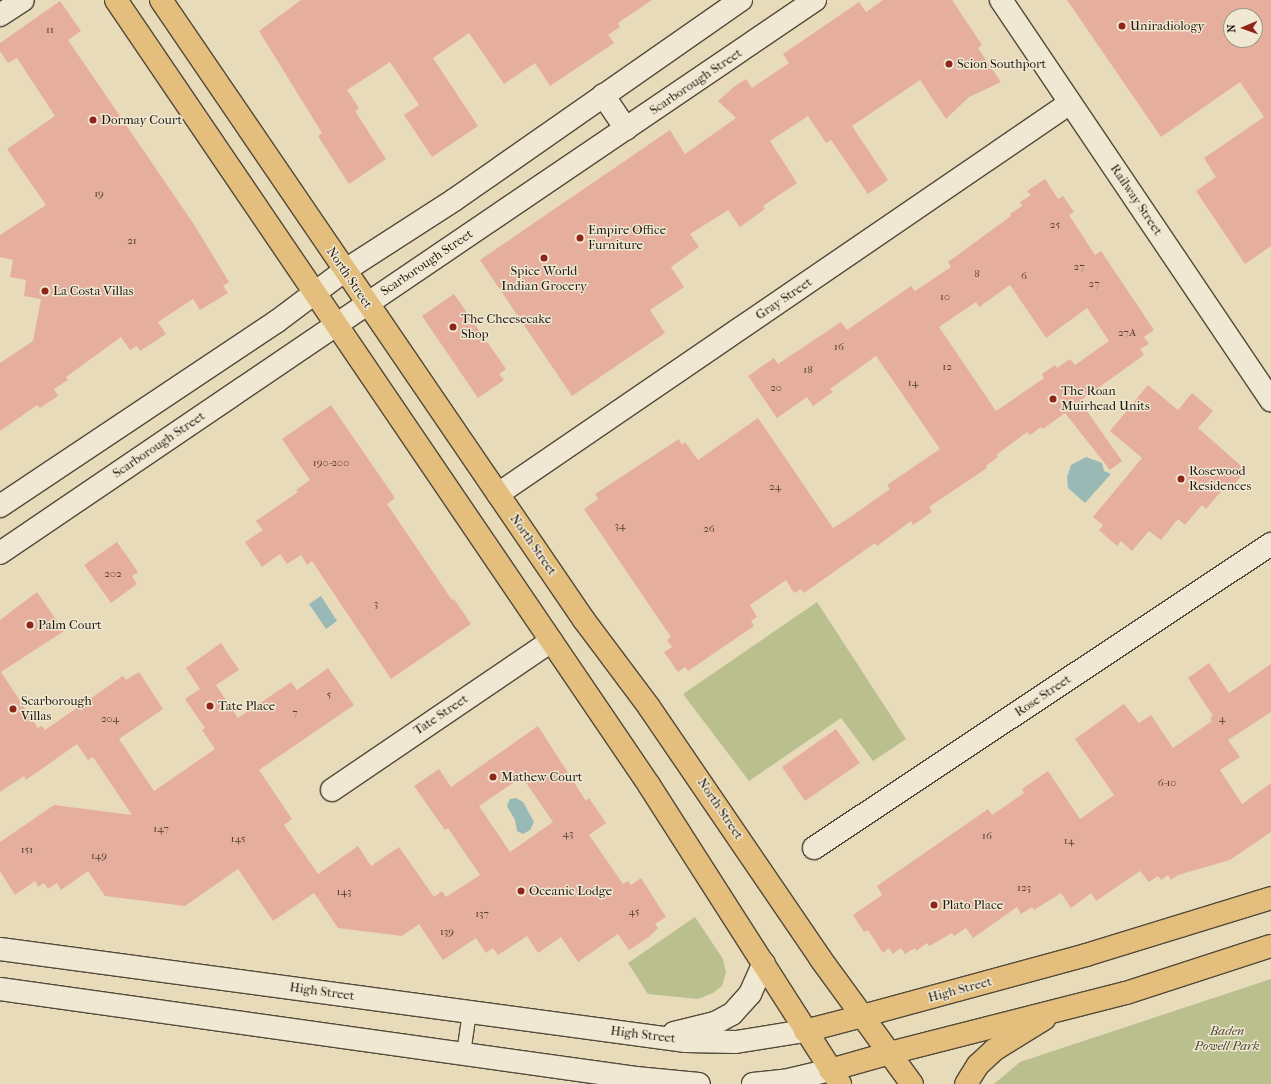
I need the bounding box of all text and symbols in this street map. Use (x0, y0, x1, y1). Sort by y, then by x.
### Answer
north arrow (1223, 8, 1263, 48)
place label: Uniradiology (1130, 18, 1204, 34)
marker: Uniradiology (1117, 21, 1127, 31)
house number: 11 (46, 23, 54, 37)
text: N (1225, 24, 1238, 33)
street label: Scarborough Street (647, 45, 745, 119)
place label: Scion Southport (957, 56, 1046, 72)
marker: Scion Southport (944, 59, 954, 69)
place label: Dormay Court (101, 112, 182, 128)
marker: Dormay Court (88, 115, 98, 125)
street label: Railway Street (1107, 162, 1165, 238)
house number: 19 (94, 187, 104, 201)
house number: 25 (1050, 218, 1060, 232)
place label: Empire Office Furniture (588, 223, 666, 254)
street label: Scarborough Street (378, 226, 476, 300)
marker: Empire Office Furniture (575, 233, 585, 243)
house number: 21 (127, 234, 137, 248)
street label: North Street (323, 244, 375, 312)
marker: Spice World Indian Grocery (539, 253, 549, 263)
house number: 27 (1074, 260, 1084, 274)
place label: Spice World Indian Grocery (501, 264, 587, 295)
house number: 8 (974, 267, 980, 281)
house number: 6 (1021, 269, 1027, 283)
street label: Gray Street (753, 274, 815, 324)
house number: 27 (1089, 277, 1099, 291)
place label: La Costa Villas (53, 283, 134, 299)
marker: La Costa Villas (40, 286, 50, 296)
house number: 10 (940, 290, 950, 304)
place label: The Cheesecake Shop (461, 312, 551, 343)
marker: The Cheesecake Shop (448, 322, 458, 332)
house number: 27A (1118, 326, 1136, 340)
house number: 16 (834, 340, 844, 354)
house number: 12 (942, 360, 952, 374)
house number: 18 (803, 363, 813, 377)
house number: 14 (908, 376, 918, 390)
house number: 20 (770, 381, 782, 395)
place label: The Roan Muirhead Units (1061, 384, 1150, 415)
marker: The Roan Muirhead Units (1048, 394, 1058, 404)
street label: Scarborough Street (110, 408, 208, 482)
house number: 190-200 (313, 456, 349, 470)
place label: Rosewood Residences (1189, 464, 1251, 495)
marker: Rosewood Residences (1176, 474, 1186, 484)
house number: 24 (769, 480, 781, 494)
street label: North Street (506, 512, 560, 578)
house number: 34 (614, 519, 626, 533)
house number: 26 (703, 522, 715, 536)
house number: 202 (104, 567, 122, 581)
house number: 3 (374, 597, 378, 611)
place label: Palm Court (38, 617, 102, 633)
marker: Palm Court (25, 620, 35, 630)
street label: Rose Street (1012, 672, 1074, 720)
house number: 5 (327, 688, 331, 702)
street label: Tate Street (411, 691, 471, 739)
place label: Scarborough Villas (21, 694, 92, 725)
place label: Tate Place (218, 698, 275, 714)
marker: Tate Place (205, 701, 215, 711)
marker: Scarborough Villas (8, 704, 18, 714)
house number: 7 (292, 706, 298, 720)
house number: 204 (101, 712, 119, 726)
house number: 4 (1219, 712, 1225, 726)
place label: Mathew Court (501, 769, 582, 785)
marker: Mathew Court (488, 772, 498, 782)
street label: North Street (694, 775, 746, 843)
house number: 6-10 (1158, 776, 1176, 790)
house number: 147 (153, 822, 169, 836)
house number: 43 (562, 827, 574, 841)
house number: 16 (982, 829, 992, 843)
house number: 145 (231, 832, 245, 846)
house number: 14 (1064, 834, 1074, 848)
house number: 151 (21, 843, 33, 857)
house number: 149 (91, 849, 107, 863)
house number: 123 (1017, 881, 1031, 895)
place label: Oceanic Lodge (529, 883, 612, 899)
house number: 143 (337, 885, 351, 899)
marker: Oceanic Lodge (516, 886, 526, 896)
place label: Plato Place (942, 897, 1003, 913)
marker: Plato Place (929, 900, 939, 910)
house number: 45 (629, 905, 639, 919)
house number: 137 (475, 907, 489, 921)
house number: 139 (440, 925, 454, 939)
street label: High Street (926, 974, 994, 1006)
street label: High Street (289, 980, 355, 1004)
street label: High Street (610, 1023, 676, 1047)
park label: Baden Powell Park (1194, 1024, 1260, 1055)

